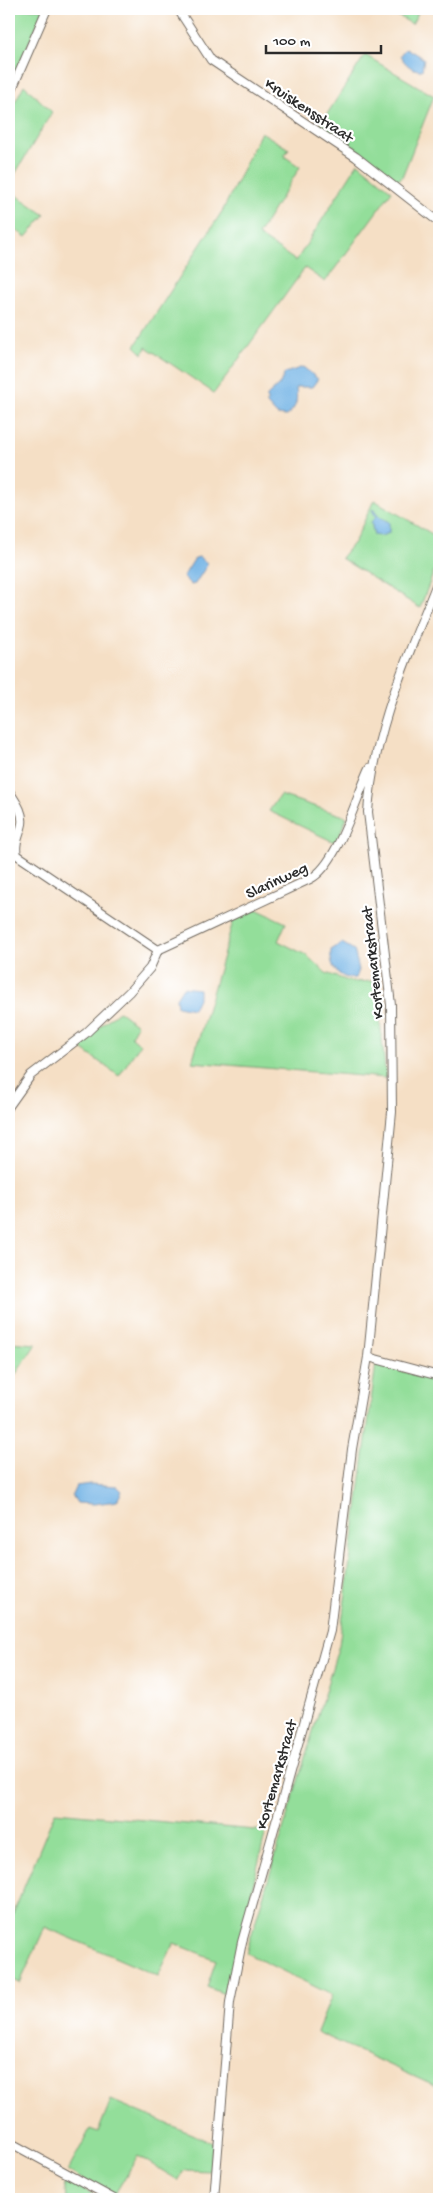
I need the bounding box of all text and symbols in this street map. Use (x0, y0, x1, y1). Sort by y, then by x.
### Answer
scale bar (266, 22, 380, 54)
text: 100 m (272, 33, 311, 51)
street label: Kruiskensstraat (260, 75, 357, 149)
street label: Slarinweg (243, 860, 312, 905)
street label: Kortemarkstraat (359, 904, 390, 1020)
street label: Kortemarkstraat (254, 1717, 303, 1832)

